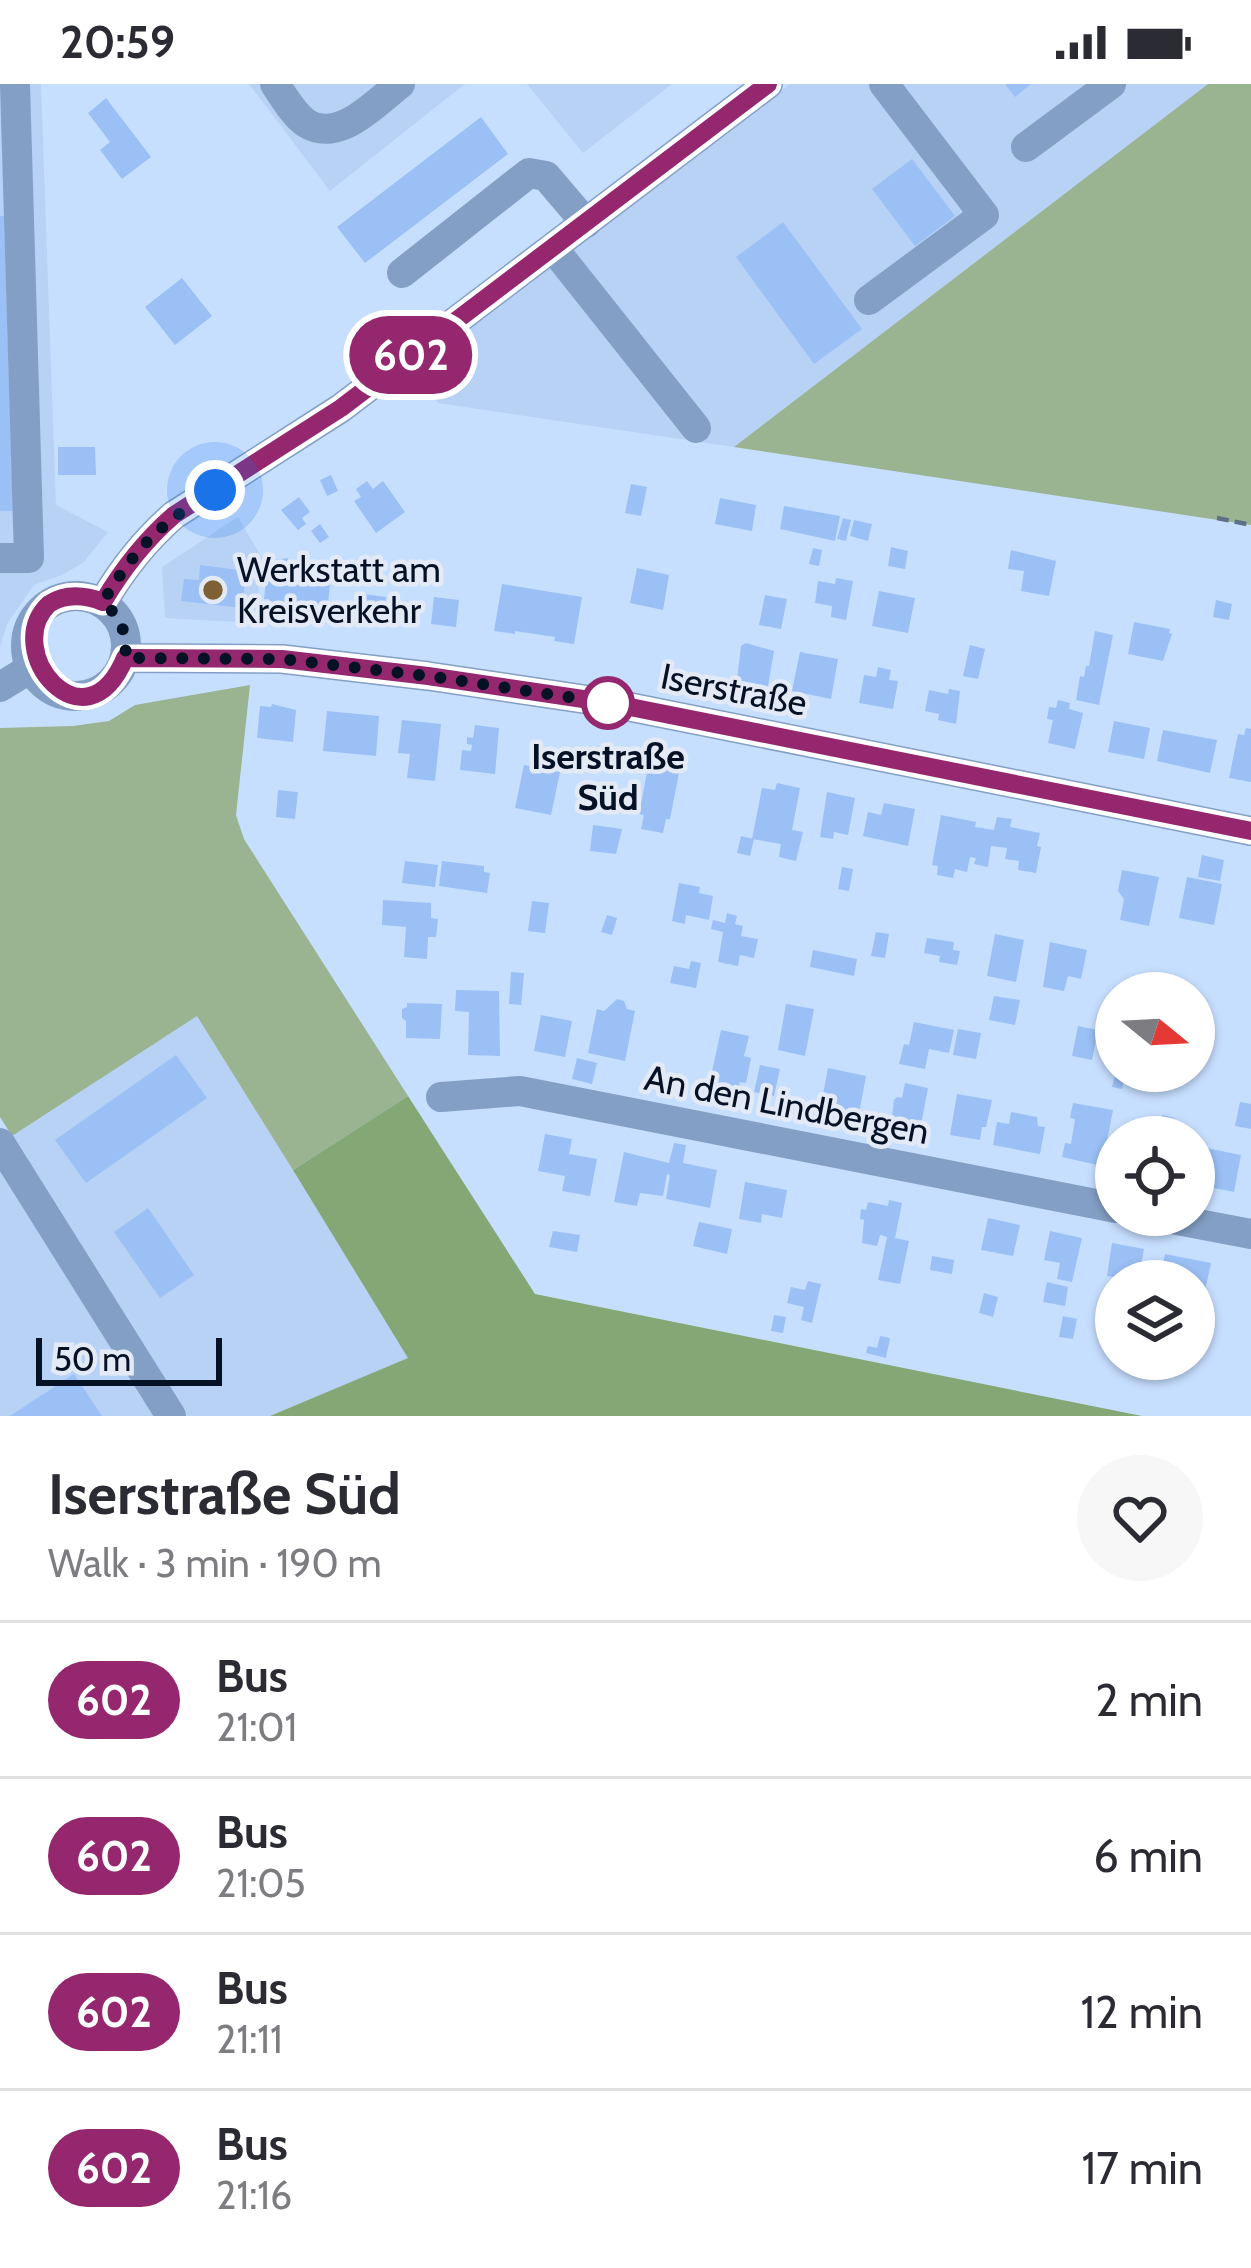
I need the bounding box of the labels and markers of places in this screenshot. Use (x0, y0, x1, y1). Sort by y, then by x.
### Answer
place label: Werkstatt am Kreisverkehr (237, 547, 441, 632)
marker: Werkstatt am Kreisverkehr (200, 577, 226, 603)
marker: Iserstraße Süd (583, 678, 633, 728)
place label: Iserstraße Süd (531, 734, 685, 819)

